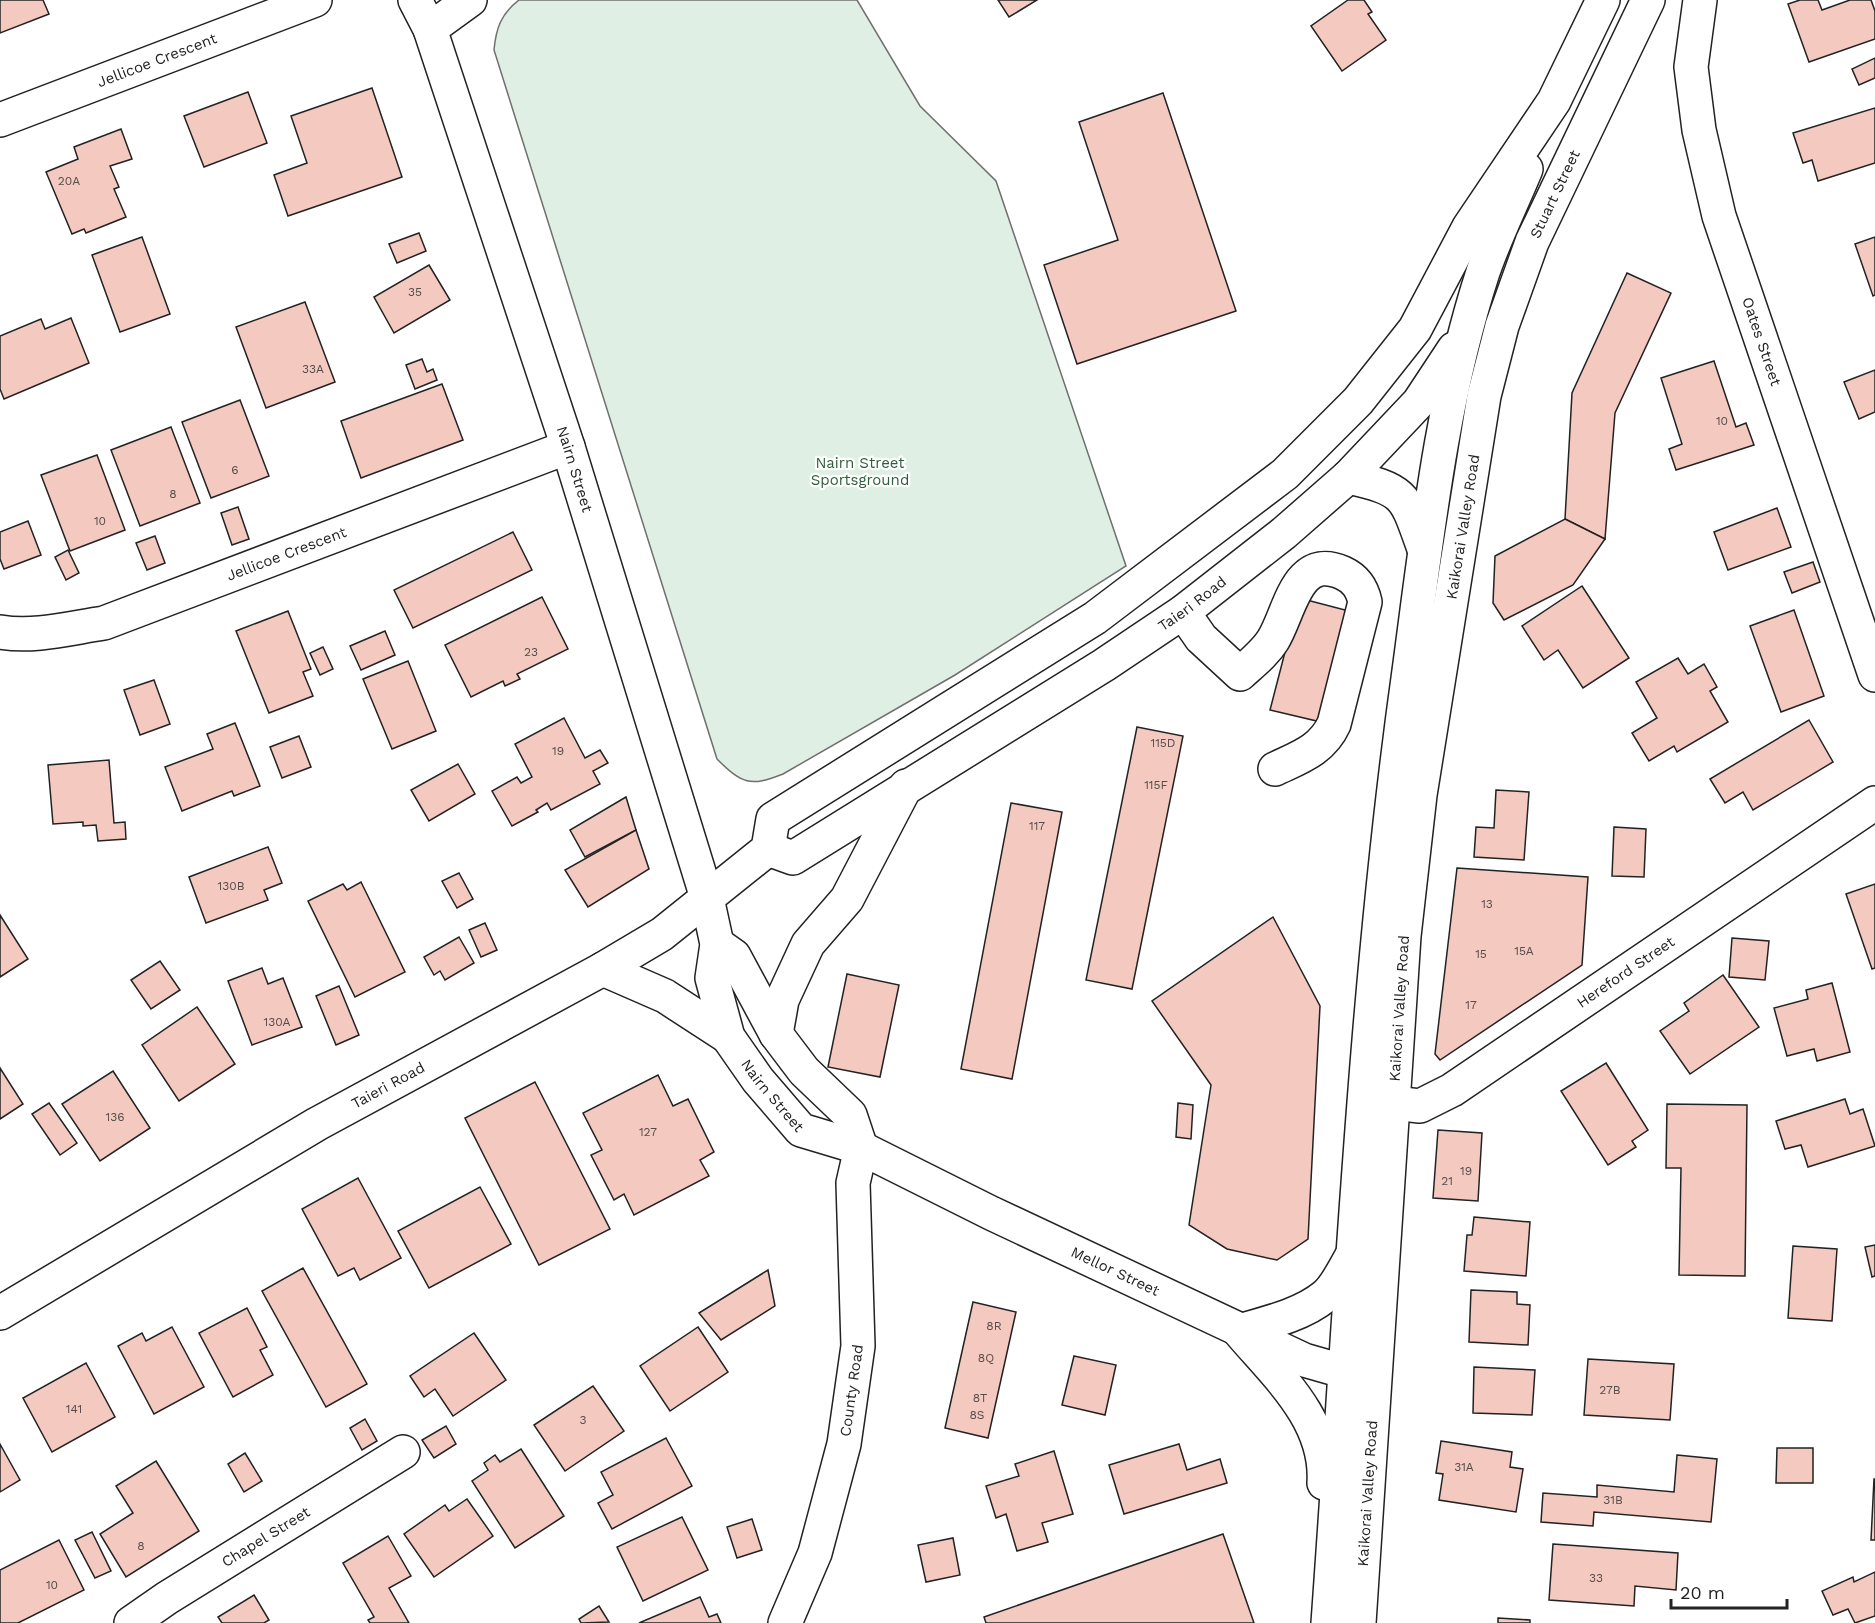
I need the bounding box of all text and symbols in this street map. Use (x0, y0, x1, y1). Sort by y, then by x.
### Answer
street label: Jellicoe Crescent (95, 29, 220, 91)
street label: Stuart Street (1526, 146, 1584, 241)
house number: 20A (58, 174, 80, 188)
house number: 35 (408, 285, 422, 299)
street label: Oates Street (1738, 295, 1785, 389)
house number: 33A (302, 362, 324, 376)
house number: 10 (1716, 414, 1728, 428)
street label: Nairn Street (553, 424, 597, 515)
street label: Kaikorai Valley Road (1443, 453, 1483, 601)
park label: Nairn Street Sportsground (811, 454, 909, 489)
house number: 6 (231, 463, 239, 477)
house number: 8 (169, 487, 177, 501)
house number: 10 (94, 514, 106, 528)
street label: Jellicoe Crescent (224, 523, 349, 585)
street label: Taieri Road (1155, 573, 1230, 635)
house number: 23 (524, 645, 538, 659)
house number: 115D (1151, 736, 1176, 750)
house number: 19 (552, 744, 564, 758)
house number: 115F (1144, 778, 1168, 792)
house number: 117 (1029, 819, 1045, 833)
house number: 130B (218, 879, 245, 893)
house number: 13 (1481, 897, 1493, 911)
street label: Hereford Street (1573, 932, 1679, 1012)
street label: Kaikorai Valley Road (1385, 935, 1413, 1082)
house number: 15A (1514, 944, 1534, 958)
house number: 15 (1475, 947, 1487, 961)
house number: 17 (1465, 998, 1477, 1012)
house number: 130A (263, 1015, 291, 1029)
street label: Nairn Street (737, 1056, 808, 1136)
street label: Taieri Road (348, 1058, 428, 1113)
house number: 136 (106, 1110, 124, 1124)
house number: 127 (639, 1125, 657, 1139)
house number: 19 (1460, 1164, 1472, 1178)
house number: 21 (1441, 1174, 1453, 1188)
street label: Mellor Street (1068, 1243, 1163, 1300)
house number: 8R (986, 1319, 1002, 1333)
street label: County Road (836, 1343, 867, 1438)
house number: 8Q (978, 1351, 994, 1365)
house number: 27B (1599, 1383, 1621, 1397)
house number: 8T (973, 1391, 987, 1405)
house number: 141 (66, 1402, 82, 1416)
house number: 8S (969, 1408, 985, 1422)
house number: 3 (580, 1413, 587, 1427)
street label: Kaikorai Valley Road (1354, 1420, 1381, 1567)
house number: 31A (1454, 1460, 1474, 1474)
house number: 31B (1603, 1493, 1623, 1507)
street label: Chapel Street (218, 1502, 314, 1571)
house number: 8 (137, 1539, 145, 1553)
house number: 33 (1589, 1571, 1603, 1585)
scale bar (1671, 1572, 1786, 1610)
house number: 10 (46, 1578, 58, 1592)
text: 20 m (1680, 1582, 1725, 1603)

